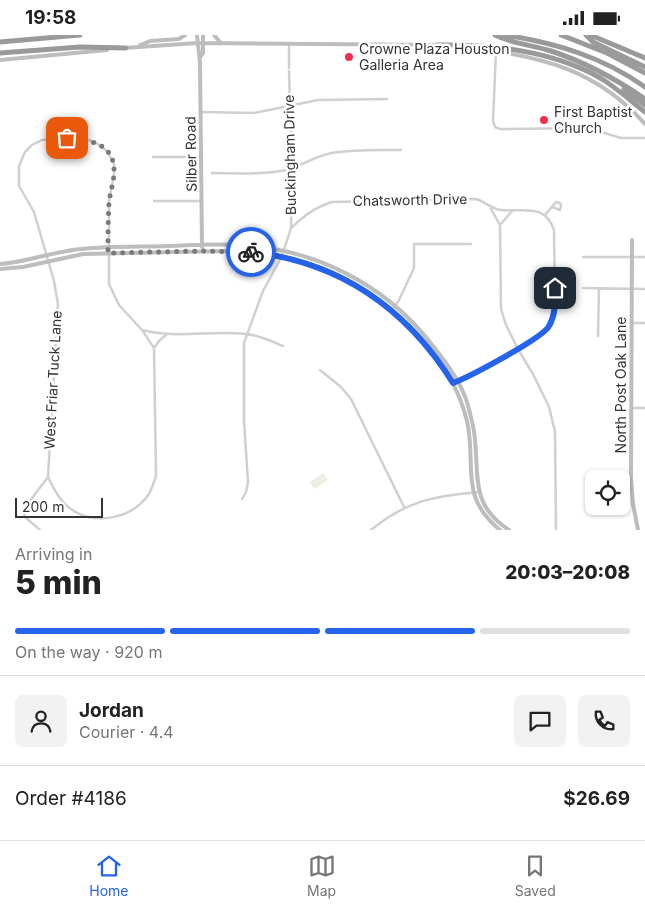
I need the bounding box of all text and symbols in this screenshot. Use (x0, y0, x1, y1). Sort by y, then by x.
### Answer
text: 19:58 (25, 6, 76, 29)
place label: Crowne Plaza Houston Galleria Area (359, 40, 510, 73)
marker: Crowne Plaza Houston Galleria Area (343, 51, 355, 63)
street label: Buckingham Drive (280, 95, 299, 215)
place label: First Baptist Church (554, 103, 633, 136)
marker: First Baptist Church (538, 114, 550, 126)
street label: Silber Road (181, 116, 200, 192)
pin (46, 117, 88, 159)
icon: bag (53, 124, 81, 152)
street label: Chatsworth Drive (352, 190, 468, 209)
courier (226, 227, 276, 277)
icon: bike (237, 238, 265, 266)
pin (534, 267, 576, 309)
icon: home (541, 274, 569, 302)
street label: West Friar Tuck Lane (40, 310, 65, 450)
street label: North Post Oak Lane (612, 317, 629, 453)
map controls (585, 470, 630, 515)
button: locate (585, 470, 630, 515)
scale bar (15, 495, 102, 518)
text: 200 m (22, 498, 64, 515)
text: Arriving in (15, 544, 92, 564)
text: 20:03–20:08 (505, 561, 630, 584)
text: 5 min (15, 563, 102, 602)
text: On the way · 920 m (15, 642, 162, 662)
button: person (15, 695, 67, 747)
button: chat (514, 695, 566, 747)
button: phone (578, 695, 630, 747)
text: Jordan (79, 699, 144, 722)
text: Courier · 4.4 (79, 722, 174, 742)
text: Order #4186 (15, 787, 127, 810)
text: $26.69 (563, 787, 630, 810)
tab: Home (89, 852, 129, 899)
tab: Map (307, 852, 336, 899)
tab: Saved (515, 852, 556, 899)

